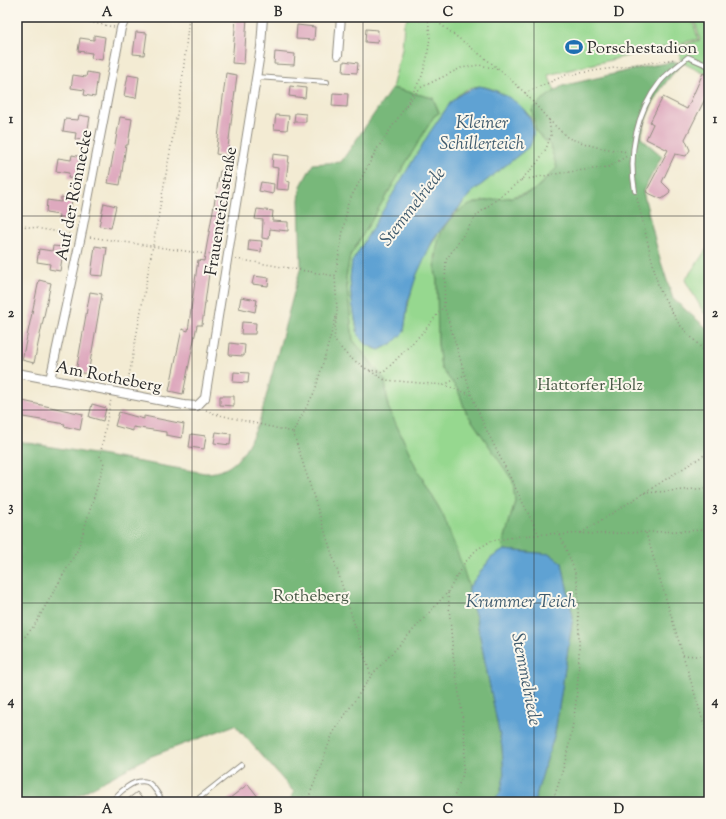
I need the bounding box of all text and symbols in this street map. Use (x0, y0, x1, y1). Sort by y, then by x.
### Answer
text: A (102, 4, 113, 22)
text: B (274, 4, 283, 22)
text: C (443, 4, 453, 22)
text: D (614, 4, 624, 22)
sports icon: Porschestadion (564, 37, 584, 57)
place label: Porschestadion (587, 37, 697, 61)
text: 1 (9, 111, 14, 129)
water label: Kleiner Schillerteich (440, 111, 525, 158)
text: 1 (713, 111, 718, 129)
street label: Auf der Rönnecke (50, 128, 99, 263)
street label: Frauenteichstraße (200, 145, 244, 278)
water label: Stemmelriede (374, 162, 453, 252)
text: 2 (8, 305, 15, 323)
text: 2 (712, 305, 719, 323)
street label: Am Rotheberg (53, 356, 164, 400)
park label: Hattorfer Holz (537, 374, 643, 398)
text: 3 (8, 499, 14, 517)
text: 3 (712, 499, 718, 517)
park label: Rotheberg (273, 585, 349, 609)
water label: Krummer Teich (466, 590, 576, 616)
water label: Stemmelriede (503, 631, 547, 728)
text: 4 (7, 693, 15, 711)
text: 4 (711, 693, 719, 711)
text: A (102, 801, 113, 819)
text: B (274, 801, 283, 819)
text: C (443, 801, 453, 819)
text: D (614, 801, 624, 819)

